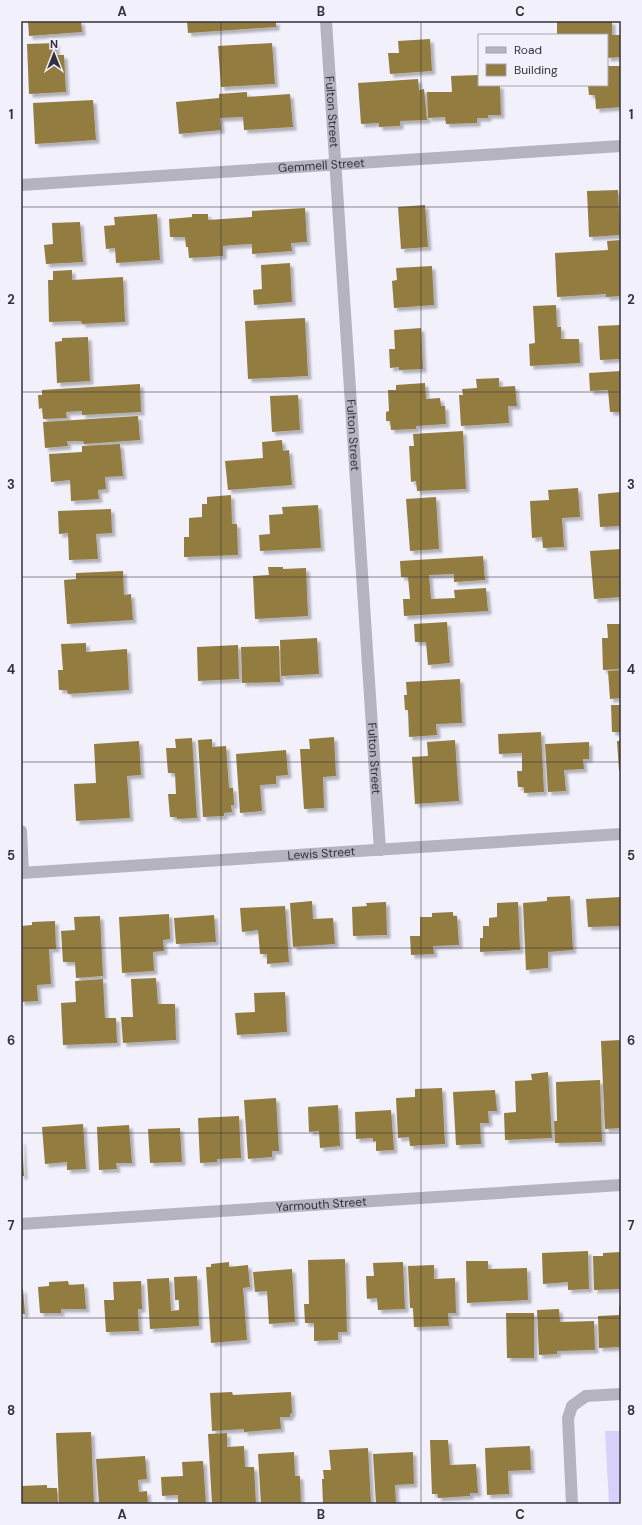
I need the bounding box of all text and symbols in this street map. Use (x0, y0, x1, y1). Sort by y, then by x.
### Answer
text: A (117, 3, 127, 20)
text: B (317, 3, 325, 20)
text: C (515, 3, 525, 20)
north arrow (34, 34, 74, 74)
legend (478, 34, 608, 86)
text: N (50, 37, 58, 51)
text: Road (514, 42, 542, 58)
text: Building (514, 62, 558, 78)
street label: Fulton Street (322, 75, 342, 148)
text: 1 (9, 106, 13, 123)
text: 1 (629, 106, 633, 123)
street label: Gemmell Street (278, 155, 365, 176)
text: 2 (7, 291, 15, 308)
text: 2 (627, 291, 635, 308)
street label: Fulton Street (343, 399, 363, 472)
text: 3 (7, 476, 15, 493)
text: 3 (627, 476, 635, 493)
text: 4 (7, 661, 15, 678)
text: 4 (627, 661, 635, 678)
street label: Fulton Street (364, 722, 384, 795)
street label: Lewis Street (287, 843, 356, 864)
text: 5 (7, 847, 15, 864)
text: 5 (627, 847, 635, 864)
text: 6 (7, 1032, 15, 1049)
text: 6 (627, 1032, 635, 1049)
street label: Yarmouth Street (276, 1194, 367, 1215)
text: 7 (8, 1217, 15, 1234)
text: 7 (628, 1217, 635, 1234)
text: 8 (7, 1402, 15, 1419)
text: 8 (627, 1402, 635, 1419)
text: A (117, 1506, 127, 1523)
text: B (317, 1506, 325, 1523)
text: C (515, 1506, 525, 1523)

